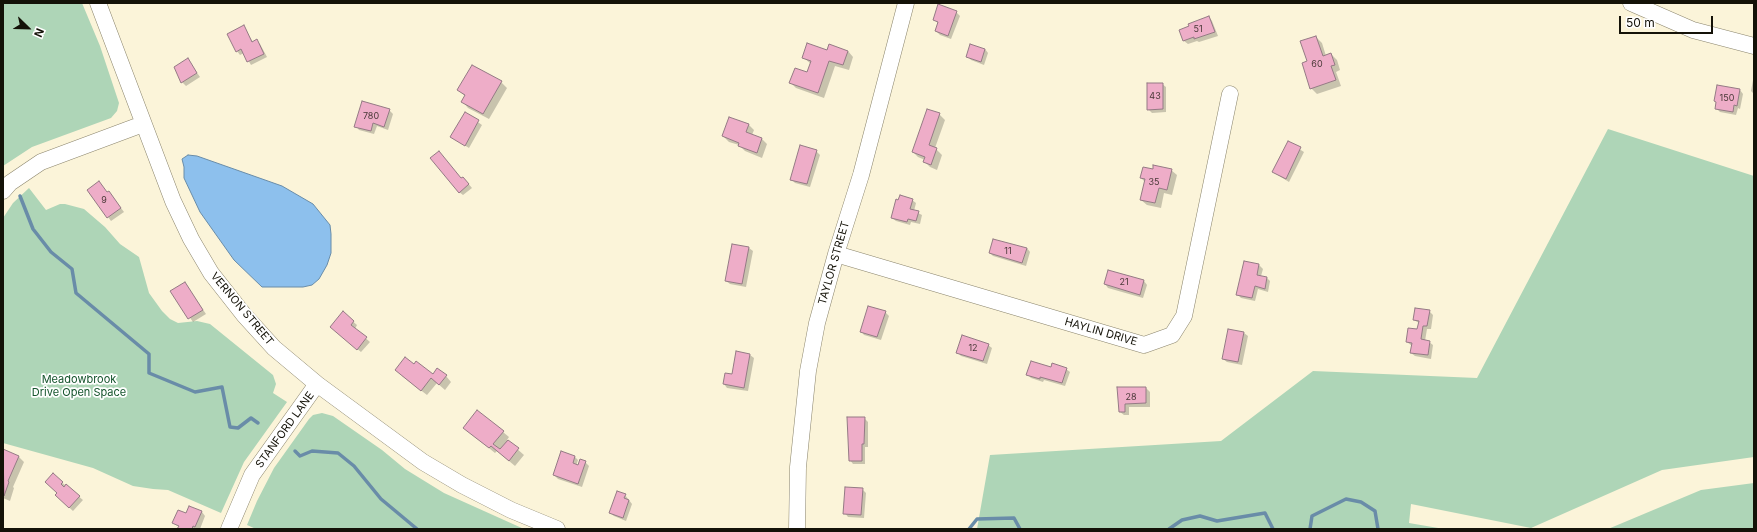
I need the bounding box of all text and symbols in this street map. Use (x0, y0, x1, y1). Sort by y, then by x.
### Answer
north arrow (8, 8, 48, 48)
scale bar (1621, 8, 1715, 34)
text: 50 m (1626, 15, 1655, 30)
house number: 51 (1193, 24, 1203, 34)
text: N (31, 26, 47, 39)
house number: 60 (1311, 59, 1323, 69)
house number: 43 (1149, 91, 1161, 101)
house number: 150 (1720, 93, 1734, 103)
house number: 780 (363, 111, 379, 121)
house number: 35 (1148, 177, 1160, 187)
house number: 9 (101, 195, 107, 205)
street label: TAYLOR STREET (816, 220, 852, 306)
house number: 11 (1004, 246, 1012, 256)
street label: VERNON STREET (208, 270, 276, 348)
house number: 21 (1119, 277, 1129, 287)
street label: HAYLIN DRIVE (1063, 315, 1139, 349)
house number: 12 (968, 343, 978, 353)
park label: Meadowbrook Drive Open Space (32, 373, 126, 399)
street label: STANFORD LANE (253, 389, 317, 471)
house number: 28 (1125, 392, 1137, 402)

